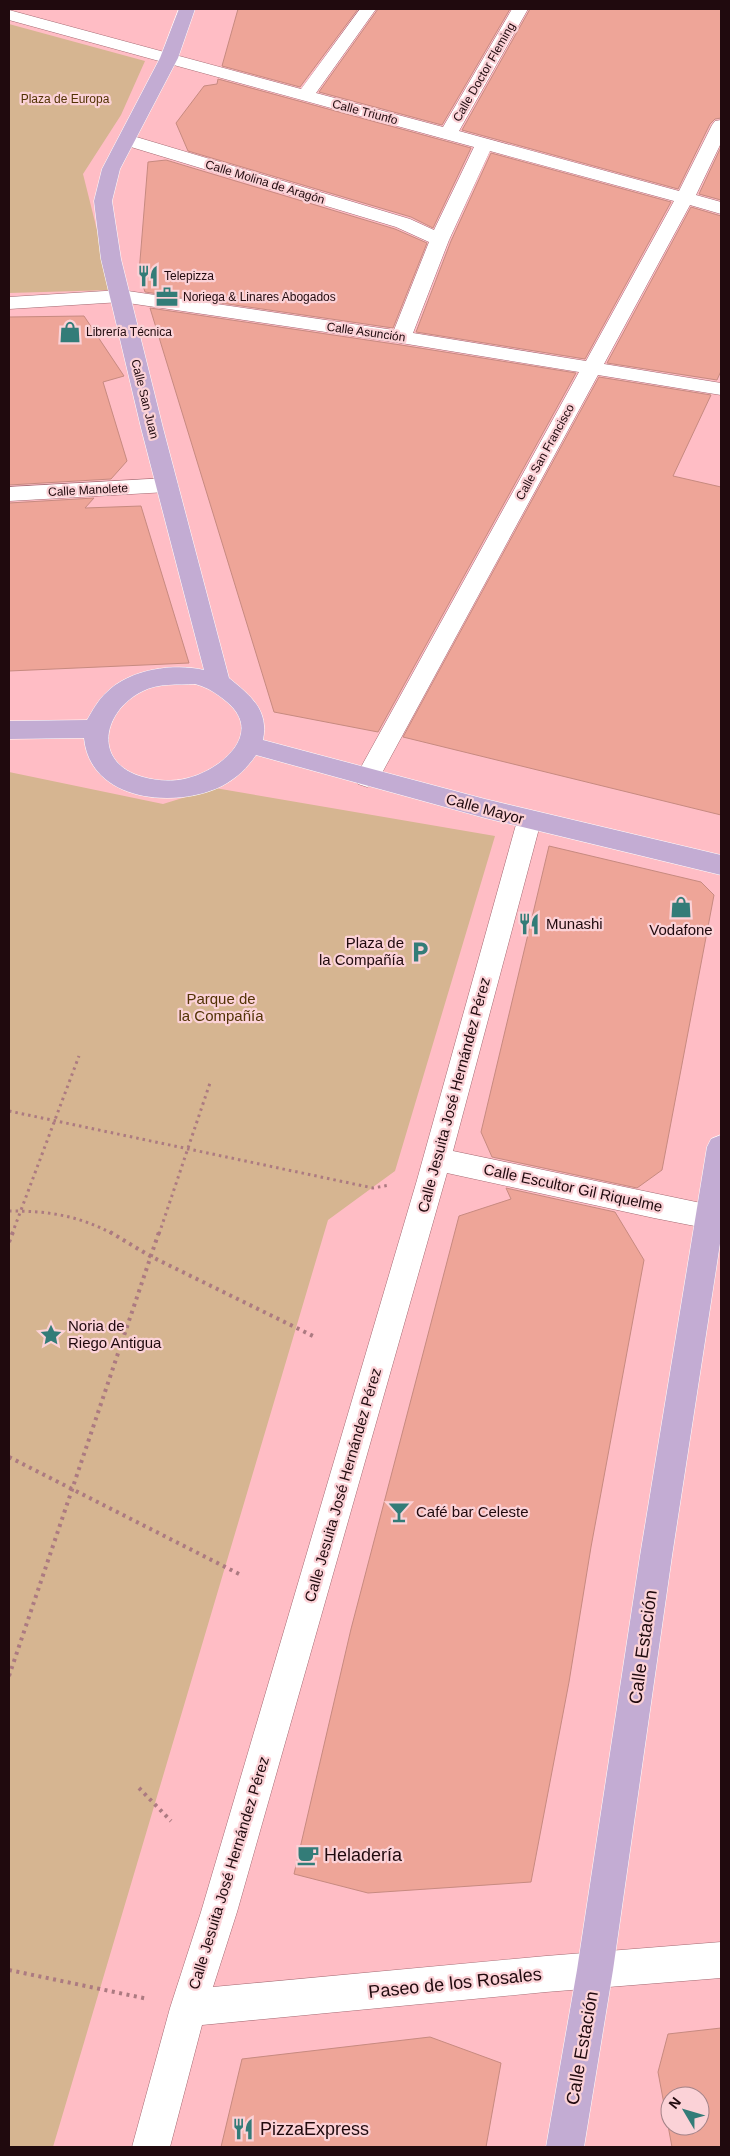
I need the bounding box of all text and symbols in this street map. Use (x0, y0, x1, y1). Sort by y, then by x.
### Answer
street label: Calle Doctor Fleming (450, 20, 518, 124)
park label: Plaza de Europa (21, 92, 110, 106)
street label: Calle Triunfo (331, 97, 400, 128)
street label: Calle Molina de Aragón (204, 157, 326, 207)
restaurant icon: Telepizza (135, 263, 161, 289)
place label: Telepizza (164, 269, 214, 283)
office icon: Noriega & Linares Abogados (154, 284, 180, 310)
place label: Noriega & Linares Abogados (183, 290, 336, 304)
shop icon: Librería Técnica (57, 319, 83, 345)
street label: Calle Asunción (326, 320, 406, 344)
place label: Librería Técnica (86, 325, 172, 339)
street label: Calle San Juan (128, 358, 162, 440)
street label: Calle San Francisco (513, 401, 577, 502)
street label: Calle Manolete (48, 481, 129, 499)
street label: Calle Mayor (444, 790, 526, 827)
shop icon: Vodafone (668, 894, 694, 920)
restaurant icon: Munashi (516, 911, 542, 937)
place label: Munashi (546, 915, 603, 932)
place label: Vodafone (649, 921, 713, 938)
place label: Plaza de la Compañía (319, 934, 405, 968)
parking icon: Plaza de la Compañía (407, 939, 433, 965)
street label: Calle Jesuita José Hernández Pérez (414, 975, 493, 1214)
park label: Parque de la Compañía (178, 990, 264, 1024)
street label: Calle Escultor Gil Riquelme (482, 1160, 664, 1215)
place label: Noria de Riego Antigua (68, 1317, 162, 1351)
place icon: Noria de Riego Antigua (38, 1322, 64, 1348)
street label: Calle Jesuita José Hernández Pérez (301, 1366, 384, 1604)
bar icon: Café bar Celeste (386, 1499, 412, 1525)
place label: Café bar Celeste (416, 1503, 529, 1520)
street label: Calle Estación (625, 1589, 661, 1705)
street label: Calle Jesuita José Hernández Pérez (185, 1754, 272, 1991)
cafe icon: Heladería (295, 1842, 321, 1868)
place label: Heladería (324, 1845, 403, 1865)
street label: Paseo de los Rosales (367, 1964, 543, 2002)
street label: Calle Estación (562, 1990, 602, 2106)
north arrow (660, 2086, 710, 2136)
text: N (665, 2094, 684, 2112)
restaurant icon: PizzaExpress (230, 2116, 256, 2142)
place label: PizzaExpress (260, 2119, 369, 2139)

